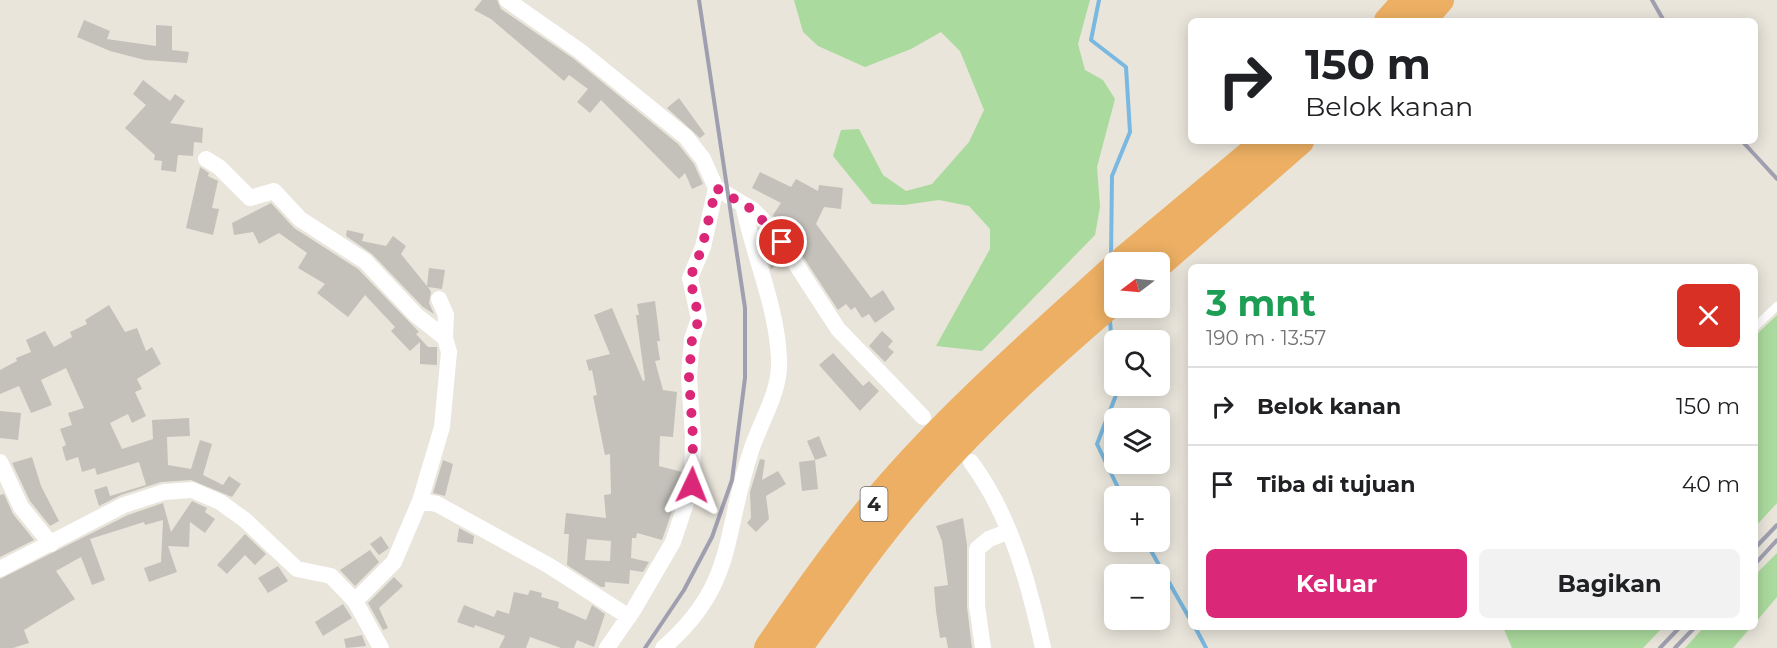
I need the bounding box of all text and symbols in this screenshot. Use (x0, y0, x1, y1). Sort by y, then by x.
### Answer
text: 150 m (1305, 38, 1431, 90)
icon: right (1206, 42, 1284, 120)
text: Belok kanan (1305, 90, 1473, 123)
pin (756, 216, 807, 267)
icon: arrive (765, 225, 798, 258)
north arrow (1104, 252, 1170, 318)
map controls (1104, 252, 1170, 630)
text: 3 mnt (1206, 281, 1316, 325)
button: close (1677, 284, 1740, 347)
text: 190 m · 13:57 (1206, 326, 1326, 350)
button: search (1104, 330, 1170, 396)
icon: right (1206, 390, 1239, 423)
text: Belok kanan (1257, 393, 1401, 420)
text: 150 m (1676, 393, 1740, 420)
button: layers (1104, 408, 1170, 474)
position arrow (660, 453, 724, 517)
icon: arrive (1206, 468, 1239, 501)
text: Tiba di tujuan (1257, 471, 1415, 498)
text: 40 m (1682, 471, 1740, 498)
button: + (1104, 486, 1170, 552)
road number: 4 (860, 487, 888, 521)
button: Keluar (1206, 549, 1467, 618)
button: Bagikan (1479, 549, 1740, 618)
button: − (1104, 564, 1170, 630)

